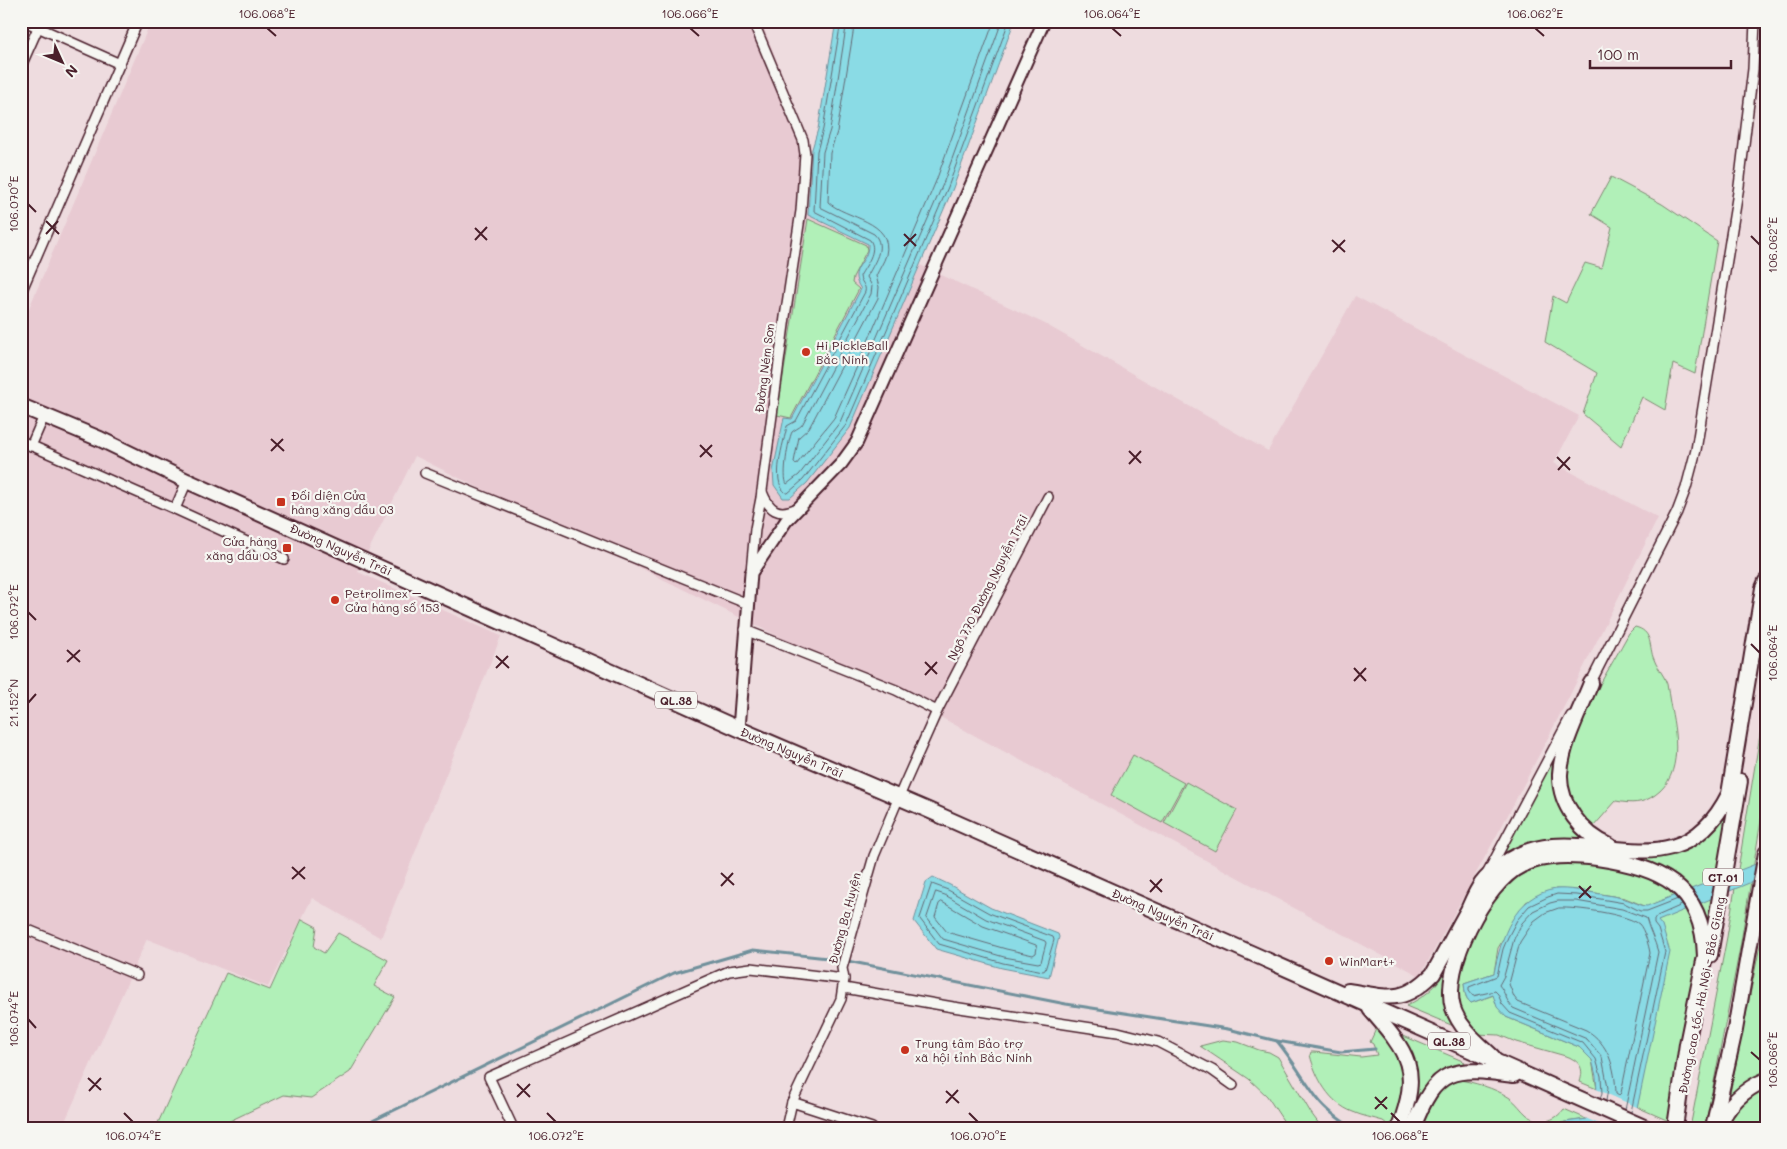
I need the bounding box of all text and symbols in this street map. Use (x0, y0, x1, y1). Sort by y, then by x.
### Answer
text: 106.068°E (239, 5, 296, 21)
text: 106.066°E (662, 5, 719, 21)
text: 106.064°E (1084, 5, 1141, 21)
text: 106.062°E (1507, 5, 1563, 21)
north arrow (38, 38, 88, 88)
scale bar (1590, 38, 1731, 70)
text: 100 m (1597, 44, 1639, 64)
text: N (61, 61, 82, 82)
text: 106.070°E (5, 176, 21, 232)
text: 106.062°E (1764, 217, 1780, 273)
street label: Đường Ném Sơn (751, 322, 777, 414)
place label: Hi PickleBall Bắc Ninh (816, 337, 888, 367)
marker: Hi PickleBall Bắc Ninh (800, 346, 812, 358)
place label: Đối diện Cửa hàng xăng dầu 03 (291, 487, 394, 517)
marker: Đối diện Cửa hàng xăng dầu 03 (275, 496, 287, 508)
street label: Ngõ 770 Đường Nguyễn Trãi (943, 511, 1031, 663)
street label: Đường Nguyễn Trãi (287, 519, 395, 579)
place label: Cửa hàng xăng dầu 03 (206, 533, 277, 563)
marker: Cửa hàng xăng dầu 03 (281, 542, 293, 554)
text: 106.072°E (5, 584, 21, 640)
place label: Petrolimex – Cửa hàng số 153 (345, 585, 439, 615)
marker: Petrolimex – Cửa hàng số 153 (329, 594, 341, 606)
text: 106.064°E (1764, 624, 1780, 681)
text: 21.152°N (5, 679, 21, 727)
road number: QL.38 (655, 692, 697, 708)
street label: Đường Nguyễn Trãi (738, 723, 846, 781)
road number: CT.01 (1703, 869, 1743, 886)
street label: Đường Ba Huyện (824, 871, 864, 965)
street label: Đường Nguyễn Trãi (1109, 884, 1217, 944)
street label: Đường cao tốc Hà Nội - Bắc Giang (1674, 895, 1728, 1095)
place label: WinMart+ (1339, 953, 1395, 969)
marker: WinMart+ (1323, 955, 1335, 967)
text: 106.074°E (5, 991, 21, 1047)
text: 106.066°E (1764, 1031, 1780, 1088)
road number: QL.38 (1428, 1032, 1470, 1050)
place label: Trung tâm Bảo trợ xã hội tỉnh Bắc Ninh (915, 1035, 1032, 1065)
marker: Trung tâm Bảo trợ xã hội tỉnh Bắc Ninh (899, 1044, 911, 1056)
text: 106.074°E (105, 1127, 161, 1143)
text: 106.072°E (528, 1127, 584, 1143)
text: 106.070°E (950, 1127, 1006, 1143)
text: 106.068°E (1372, 1127, 1429, 1143)

